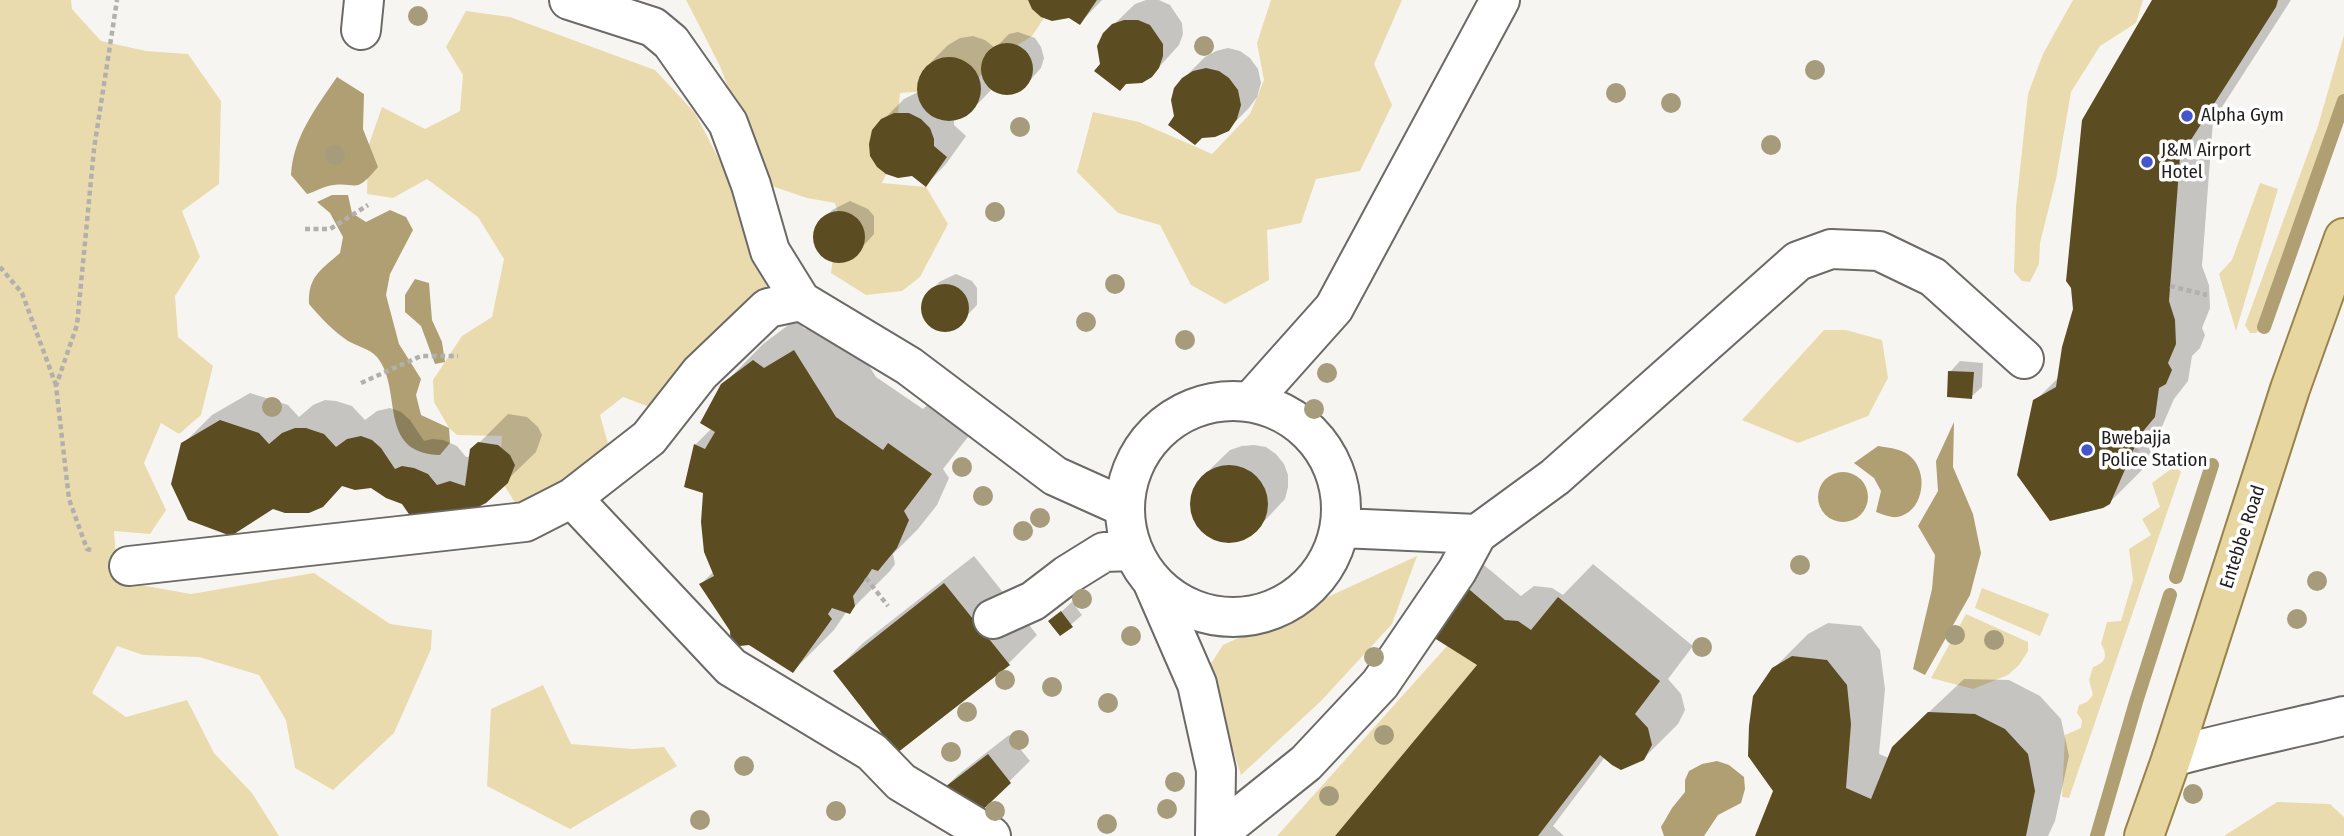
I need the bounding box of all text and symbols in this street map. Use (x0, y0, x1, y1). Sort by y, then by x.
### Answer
place label: Alpha Gym (2201, 105, 2284, 127)
marker: Alpha Gym (2179, 108, 2195, 124)
place label: J&M Airport Hotel (2161, 140, 2251, 184)
marker: J&M Airport Hotel (2139, 154, 2155, 170)
place label: Bwebajja Police Station (2101, 428, 2208, 472)
marker: Bwebajja Police Station (2079, 442, 2095, 458)
street label: Entebbe Road (2216, 482, 2270, 592)

